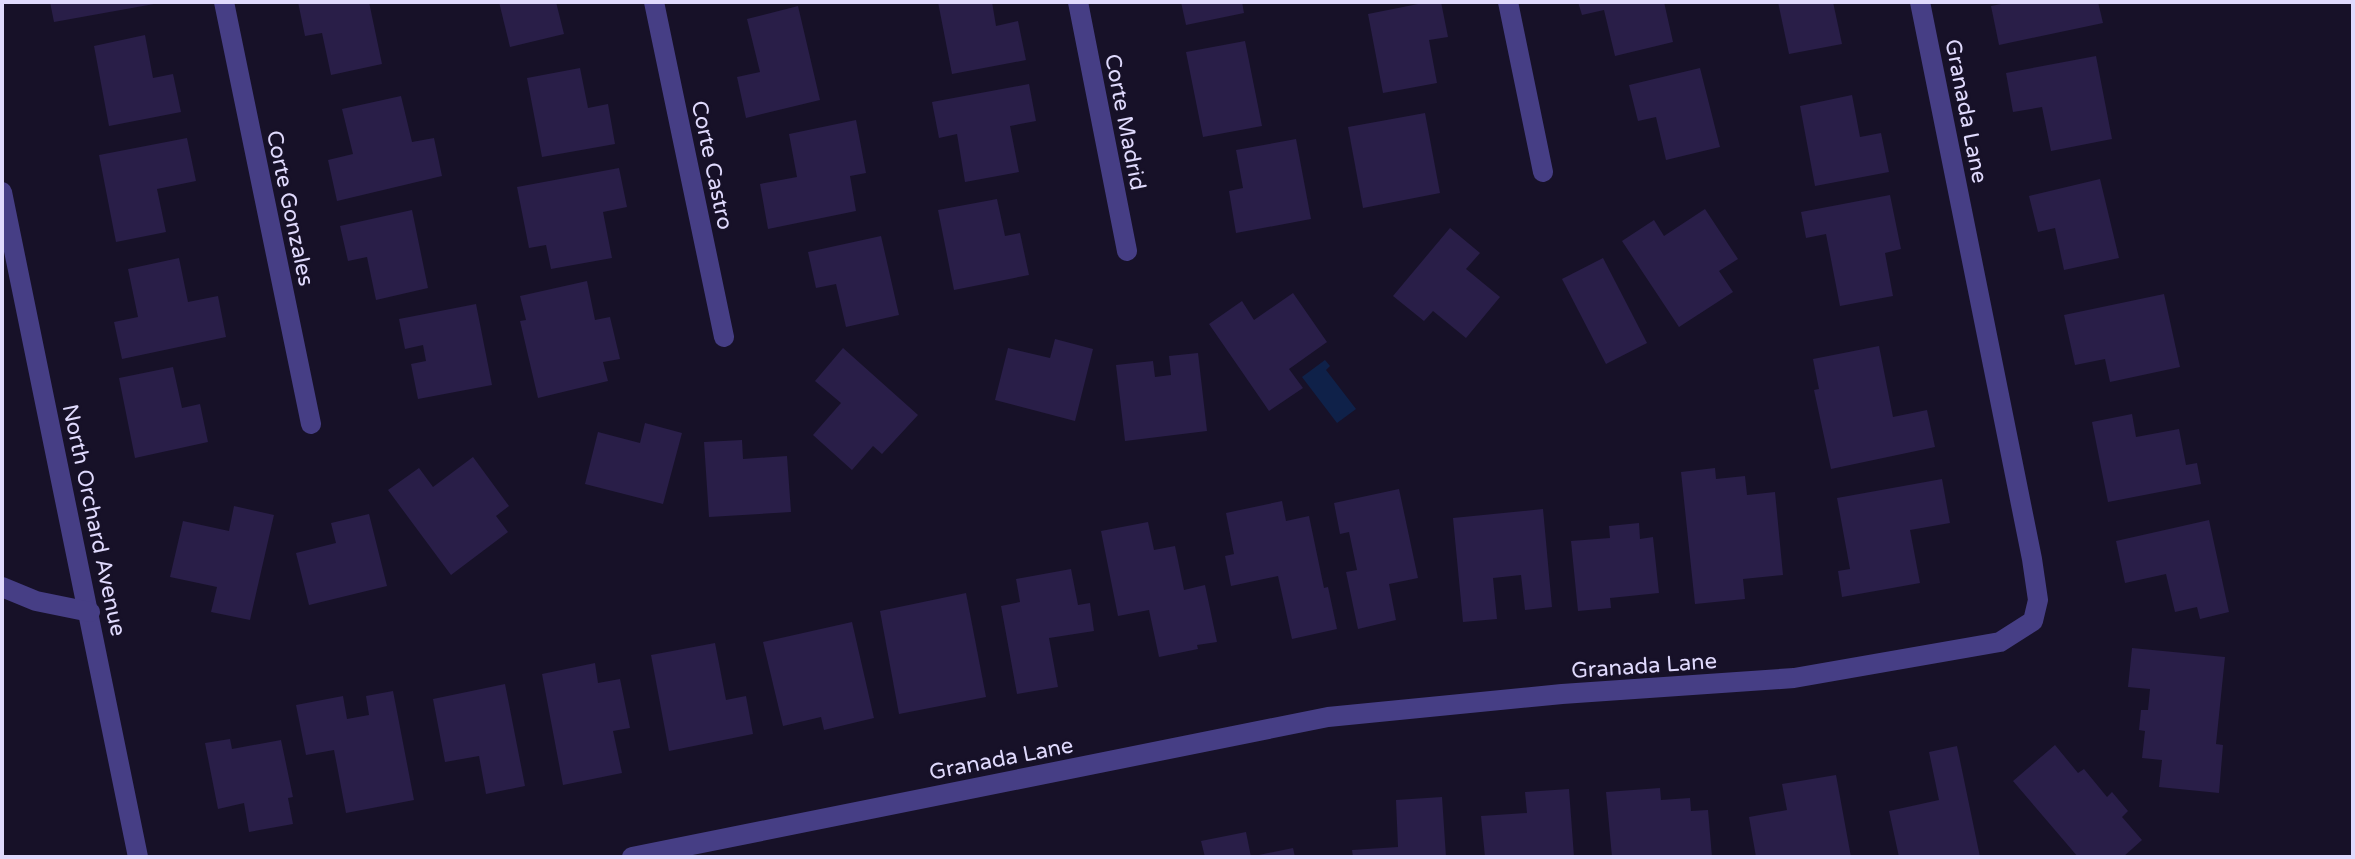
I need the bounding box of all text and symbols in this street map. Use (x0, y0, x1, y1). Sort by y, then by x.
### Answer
street label: Granada Lane (1939, 37, 1993, 185)
street label: Corte Madrid (1099, 52, 1151, 193)
street label: Corte Castro (686, 98, 738, 232)
street label: Corte Gonzales (261, 128, 319, 288)
street label: North Orchard Avenue (57, 402, 131, 639)
street label: Granada Lane (1570, 648, 1718, 684)
street label: Granada Lane (927, 732, 1075, 786)

